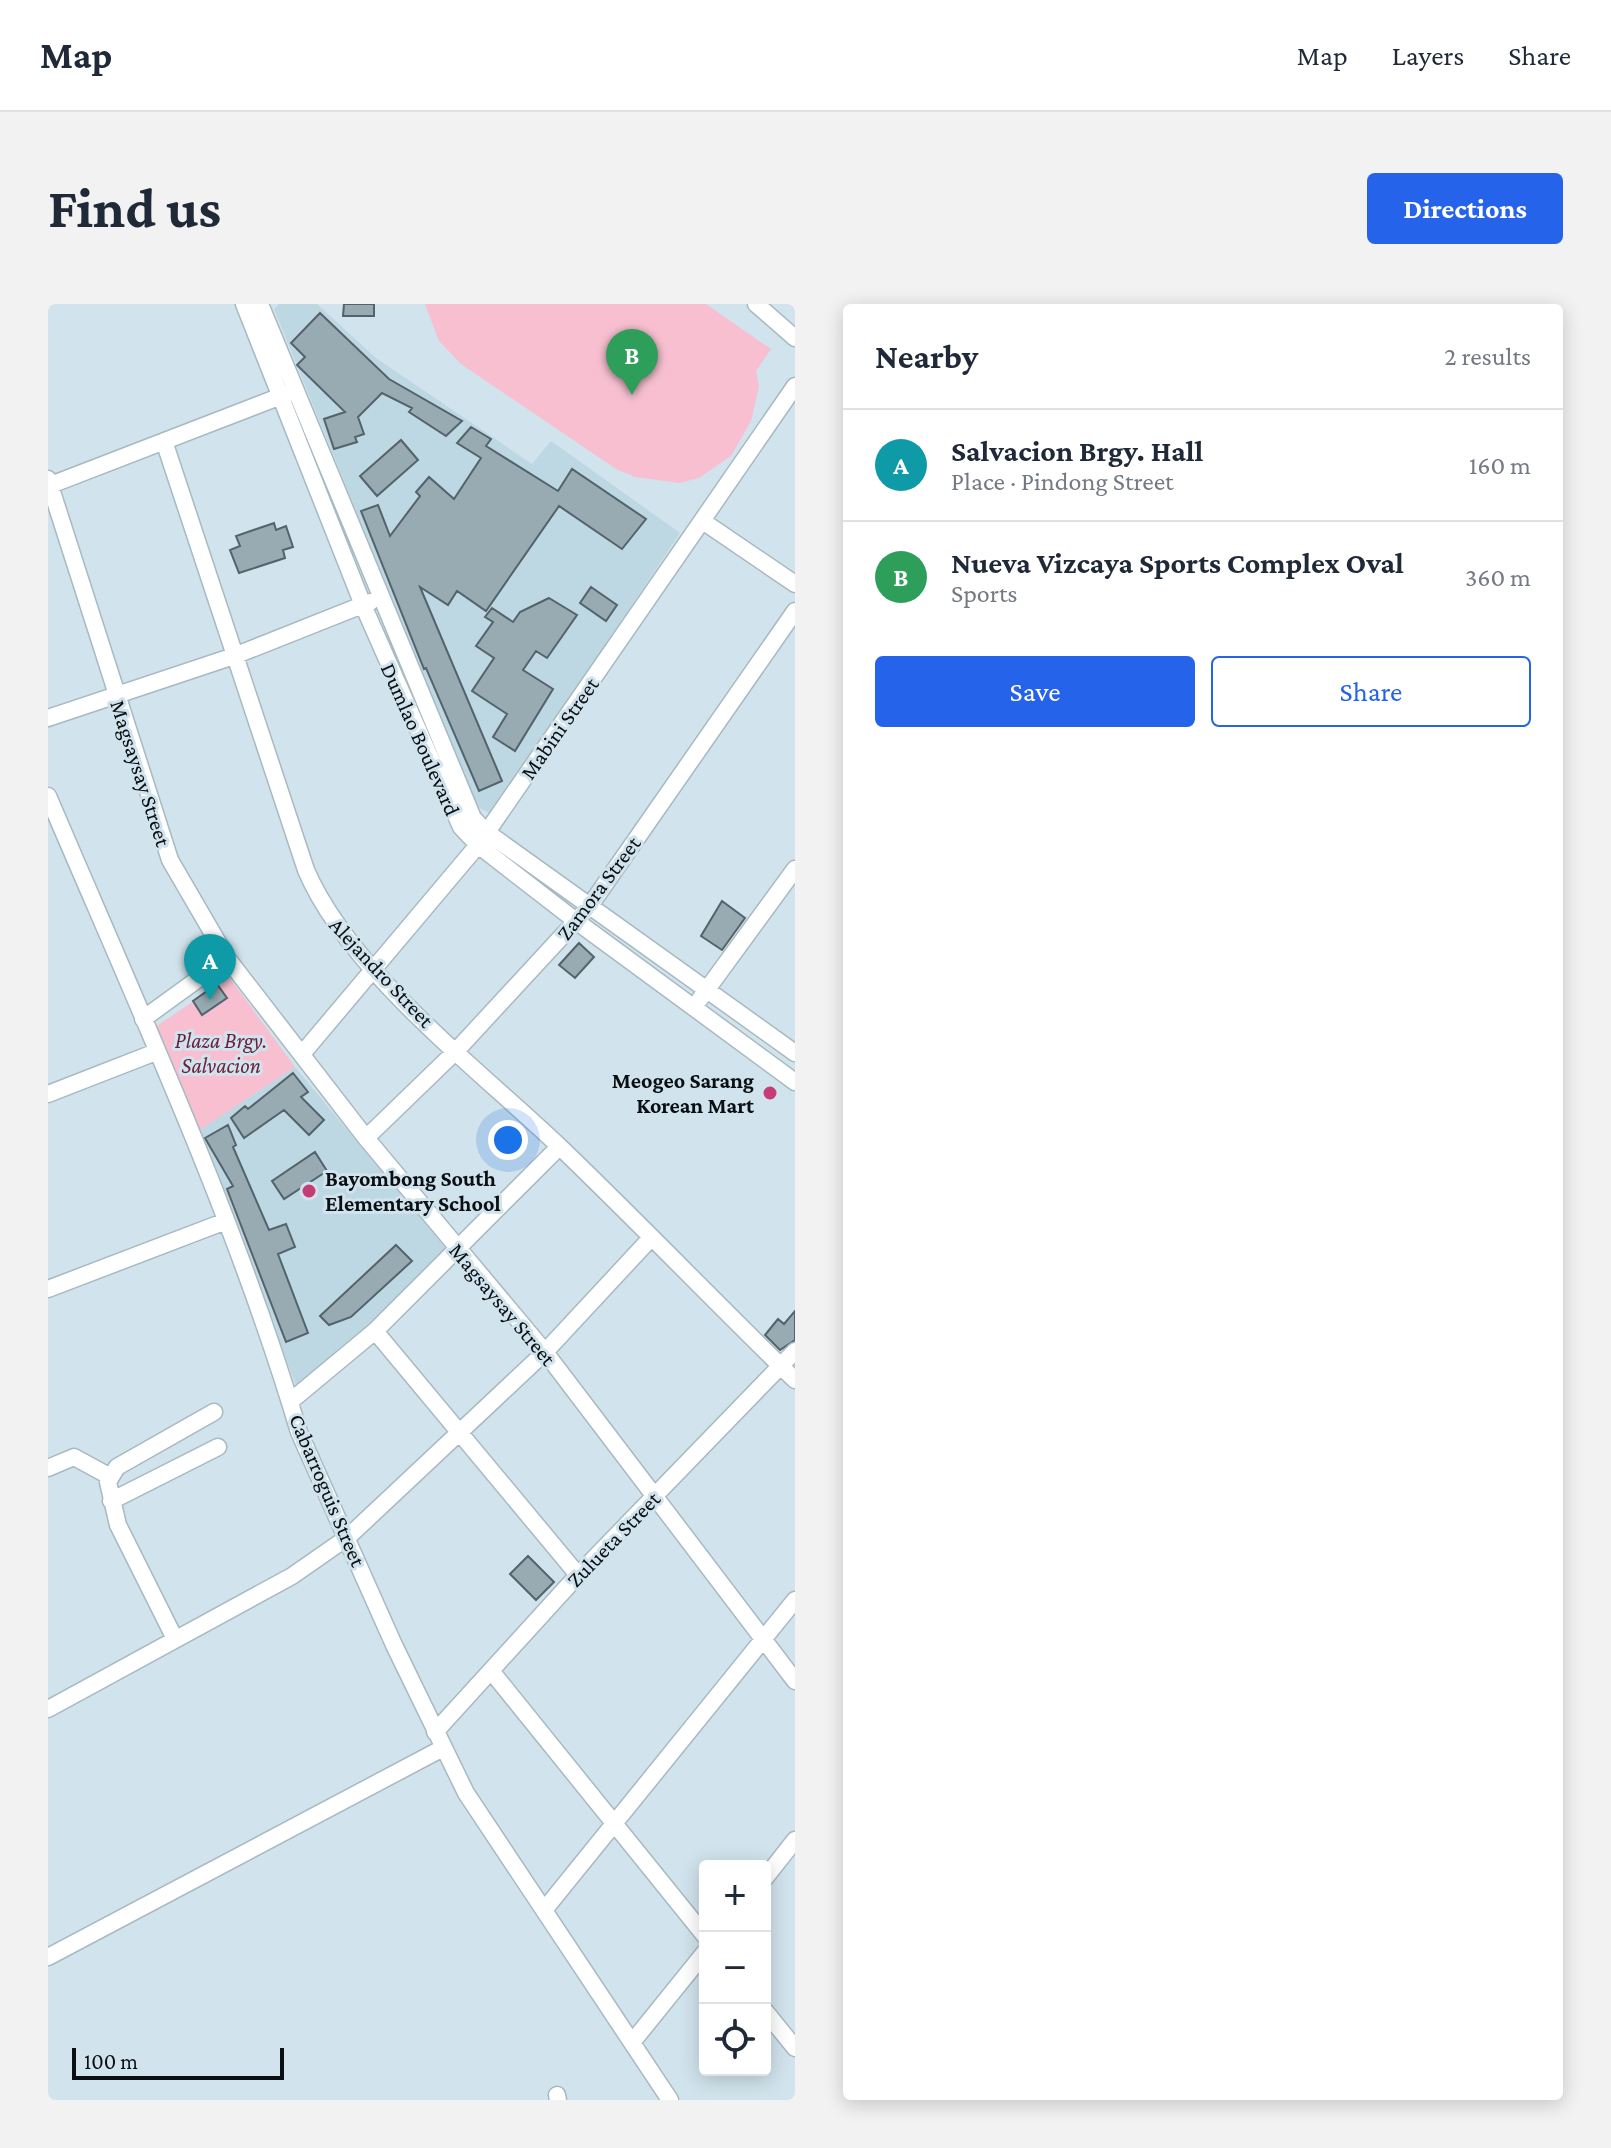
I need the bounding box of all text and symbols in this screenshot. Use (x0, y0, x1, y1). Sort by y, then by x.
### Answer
text: Map (40, 34, 113, 76)
text: Map (1297, 40, 1348, 71)
text: Layers (1392, 40, 1464, 71)
text: Share (1508, 40, 1571, 71)
button: Directions (1367, 173, 1563, 244)
text: Find us (48, 177, 221, 239)
pin: B (606, 329, 658, 395)
text: Nearby (875, 338, 978, 375)
text: 2 results (1444, 342, 1531, 371)
text: Salvacion Brgy. Hall (951, 434, 1203, 467)
text: A (893, 451, 909, 480)
text: 160 m (1469, 451, 1531, 480)
text: Place · Pindong Street (951, 467, 1174, 496)
text: Nueva Vizcaya Sports Complex Oval (951, 546, 1404, 579)
text: B (893, 563, 909, 592)
text: 360 m (1465, 563, 1531, 592)
text: Sports (951, 579, 1018, 608)
button: Save (875, 656, 1195, 727)
button: Share (1211, 656, 1531, 727)
street label: Dumlao Boulevard (376, 659, 466, 820)
street label: Mabini Street (515, 672, 604, 784)
street label: Magsaysay Street (105, 697, 176, 850)
street label: Zamora Street (551, 831, 646, 945)
street label: Alejandro Street (324, 912, 439, 1033)
pin: A (184, 934, 236, 1000)
park label: Plaza Brgy. Salvacion (175, 1028, 267, 1078)
place label: Meogeo Sarang Korean Mart (612, 1068, 755, 1118)
marker: Meogeo Sarang Korean Mart (761, 1084, 779, 1102)
your location (488, 1120, 528, 1160)
place label: Bayombong South Elementary School (325, 1166, 501, 1216)
marker: Bayombong South Elementary School (300, 1182, 318, 1200)
street label: Magsaysay Street (444, 1238, 562, 1371)
street label: Cabarroguis Street (284, 1410, 371, 1571)
street label: Zulueta Street (562, 1486, 666, 1592)
map controls (699, 1860, 771, 2076)
button: + (699, 1860, 771, 1932)
button: − (699, 1932, 771, 2004)
button: locate (699, 2004, 771, 2076)
scale bar (72, 2044, 284, 2080)
text: 100 m (84, 2049, 138, 2074)

